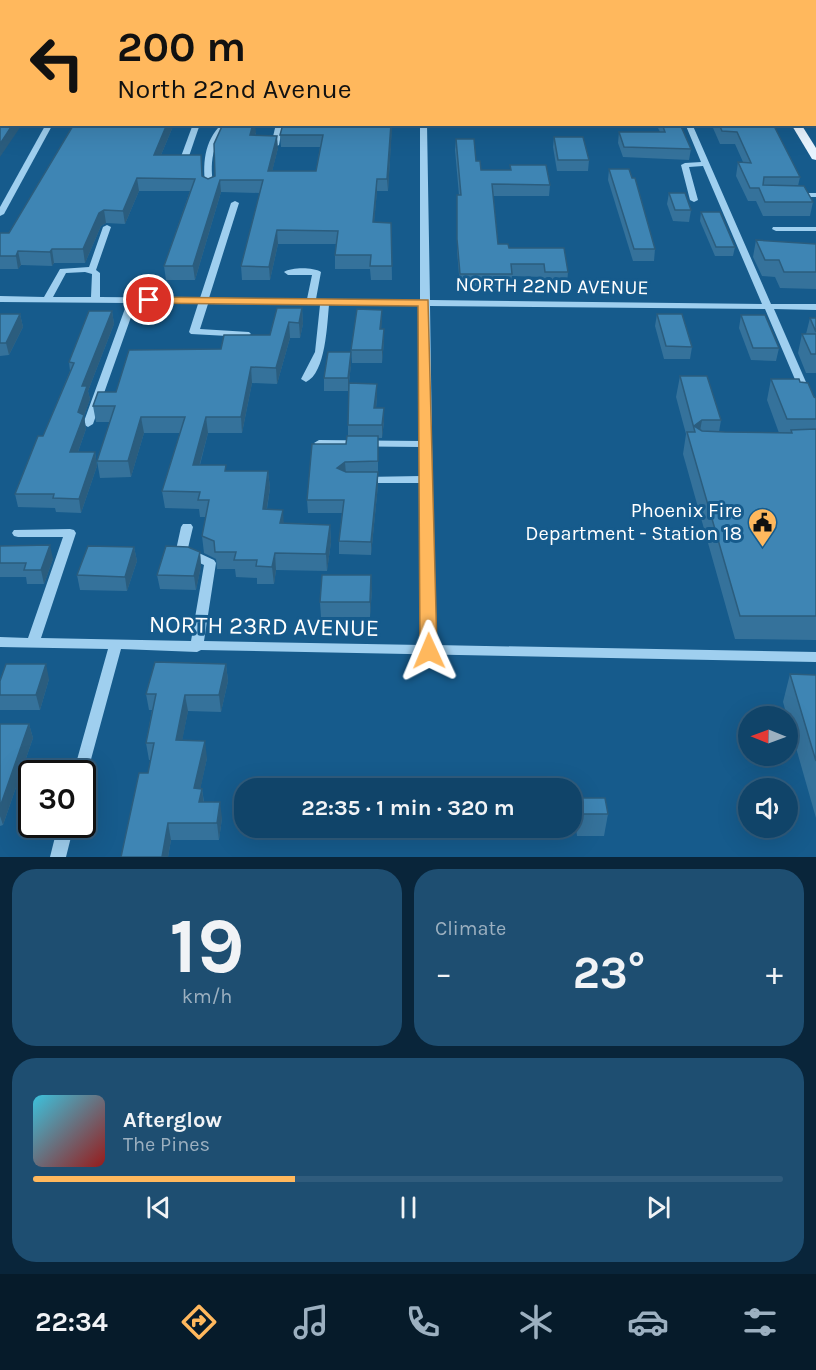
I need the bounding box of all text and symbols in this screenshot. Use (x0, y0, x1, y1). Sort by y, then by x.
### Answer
text: 200 m (117, 22, 246, 72)
icon: left (18, 24, 96, 102)
text: North 22nd Avenue (117, 73, 352, 105)
street label: NORTH 22ND AVENUE (455, 273, 649, 299)
pin (123, 274, 174, 325)
icon: arrive (132, 283, 165, 316)
place label: Phoenix Fire Department - Station 18 (525, 499, 742, 545)
public building icon: Phoenix Fire Department - Station 18 (747, 506, 779, 548)
street label: NORTH 23RD AVENUE (149, 610, 379, 642)
position arrow (397, 619, 461, 683)
north arrow (738, 706, 798, 766)
map controls (738, 706, 798, 838)
speed limit sign: 30 (18, 760, 96, 838)
button: sound (738, 778, 798, 838)
text: 22:35 · 1 min · 320 m (301, 795, 515, 821)
text: 19 (169, 900, 245, 992)
text: Climate (435, 917, 506, 940)
text: 23° (573, 947, 645, 999)
text: − (435, 954, 452, 992)
text: + (766, 954, 783, 992)
text: km/h (182, 985, 232, 1008)
text: Afterglow (123, 1107, 222, 1133)
text: The Pines (123, 1133, 210, 1156)
icon: previous (142, 1191, 175, 1224)
icon: pause (392, 1191, 425, 1224)
icon: next (642, 1191, 675, 1224)
icon: directions (178, 1301, 220, 1343)
icon: music (290, 1301, 332, 1343)
icon: phone (402, 1301, 444, 1343)
icon: climate (515, 1301, 557, 1343)
icon: car (627, 1301, 669, 1343)
icon: filters (739, 1301, 781, 1343)
text: 22:34 (35, 1306, 108, 1338)

